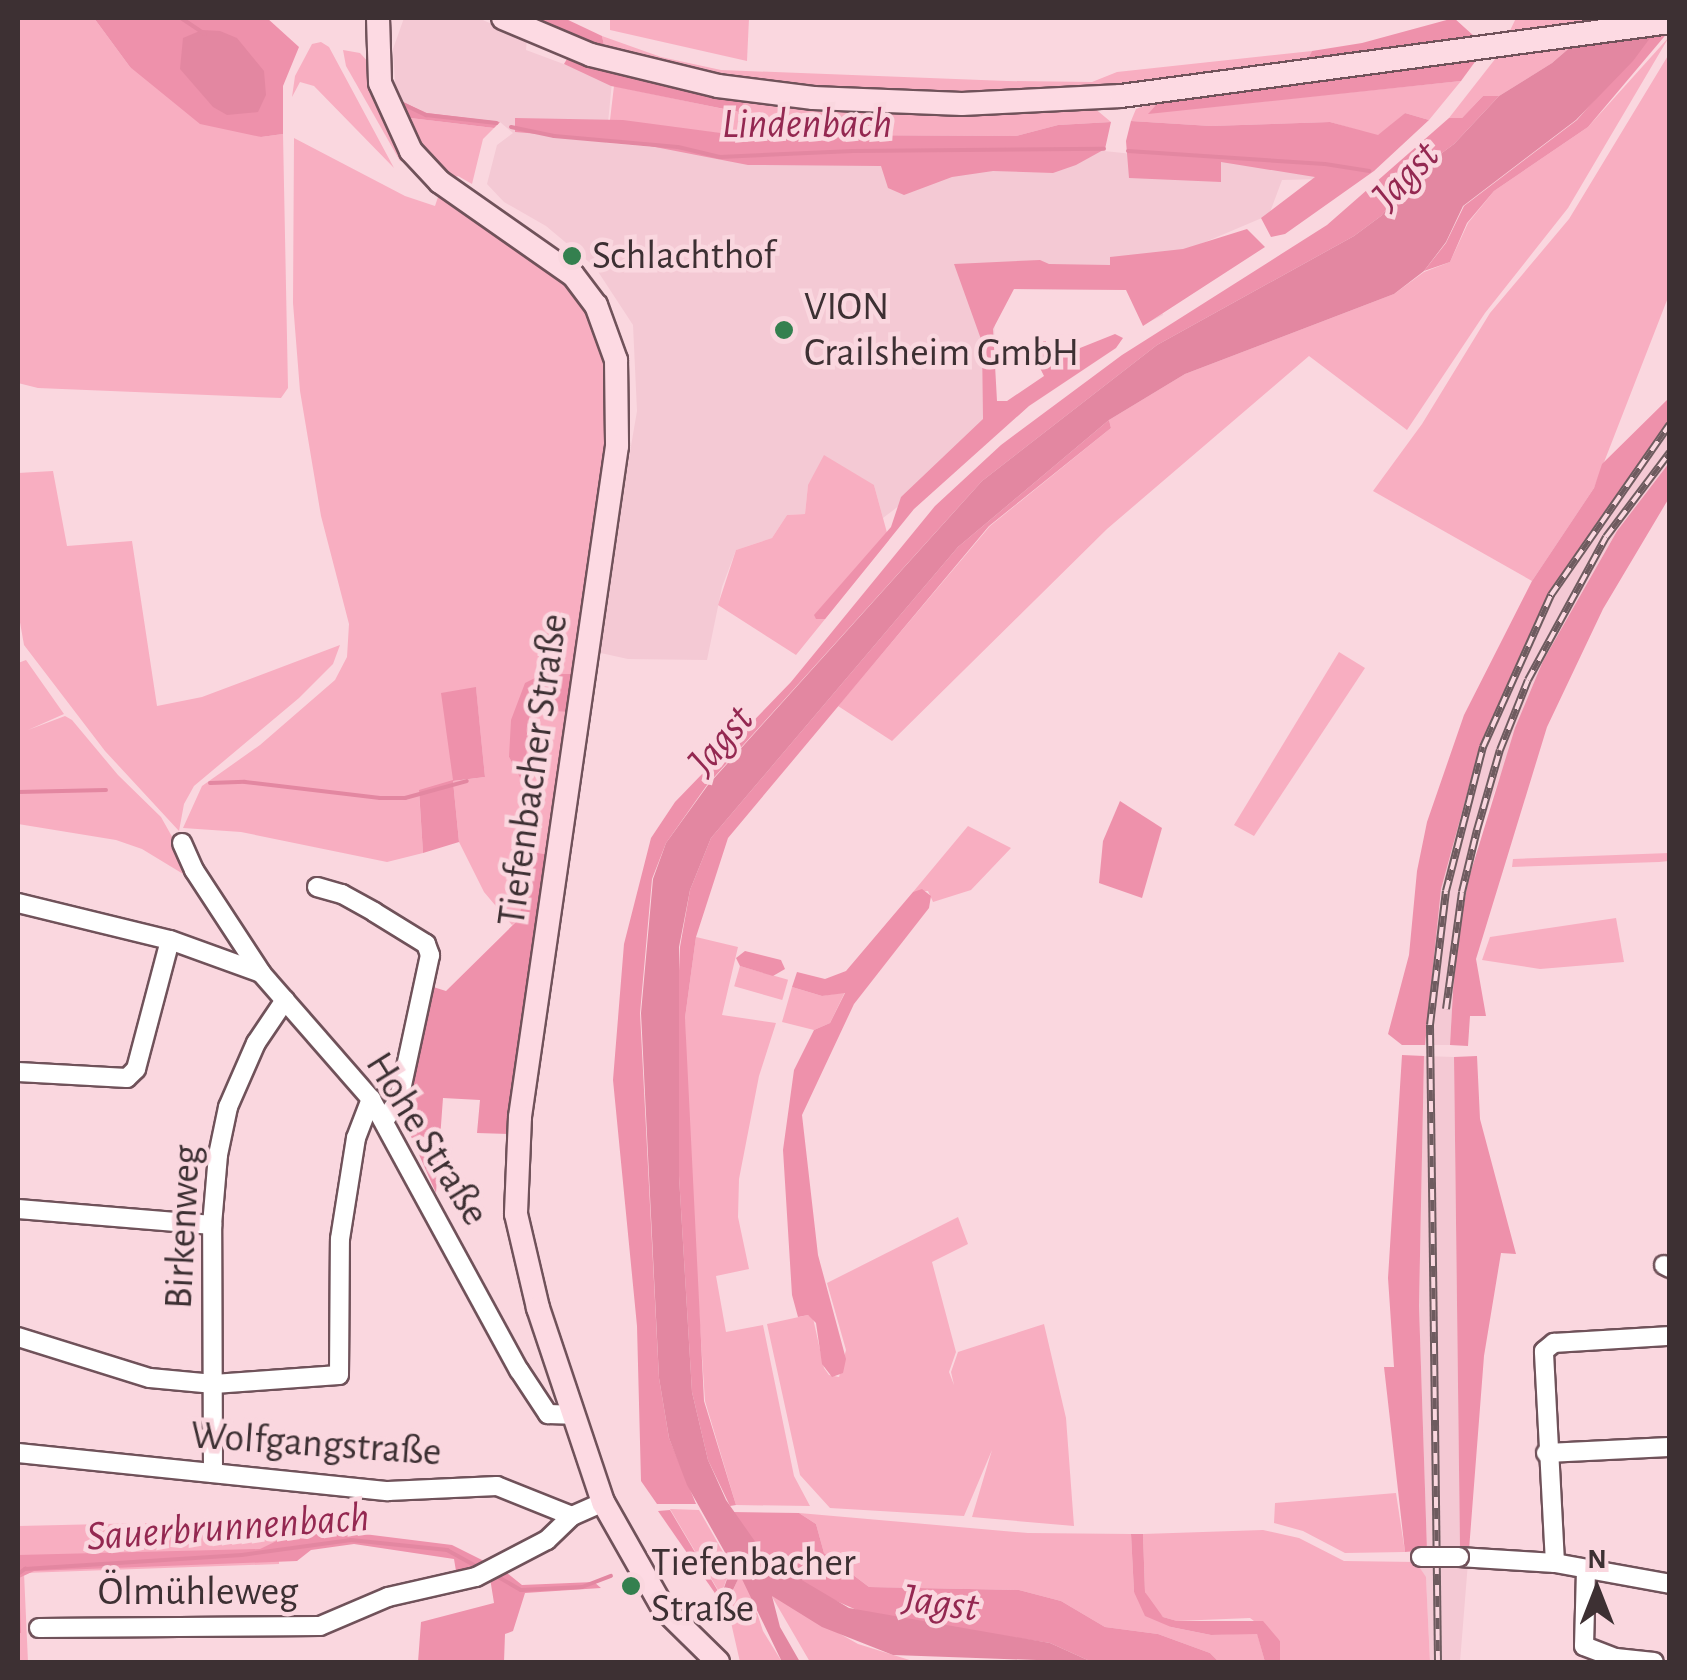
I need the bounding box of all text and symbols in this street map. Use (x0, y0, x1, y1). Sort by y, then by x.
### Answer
water label: Lindenbach (722, 99, 892, 149)
water label: Jagst (1362, 130, 1450, 220)
place label: Schlachthof (592, 232, 775, 280)
marker: Schlachthof (561, 245, 583, 267)
place label: VION Crailsheim GmbH (804, 283, 1079, 377)
marker: VION Crailsheim GmbH (773, 319, 795, 341)
street label: Tiefenbacher Straße (487, 611, 579, 929)
water label: Jagst (677, 695, 765, 785)
street label: Hohe Straße (355, 1043, 499, 1235)
street label: Birkenweg (155, 1144, 211, 1310)
street label: Wolfgangstraße (189, 1411, 443, 1477)
water label: Sauerbrunnenbach (85, 1492, 371, 1562)
place label: Tiefenbacher Straße (651, 1539, 856, 1633)
north arrow (1547, 1540, 1647, 1640)
text: N (1587, 1546, 1607, 1574)
street label: Ölmühleweg (98, 1568, 298, 1616)
water label: Jagst (900, 1573, 982, 1633)
marker: Tiefenbacher Straße (620, 1575, 642, 1597)

